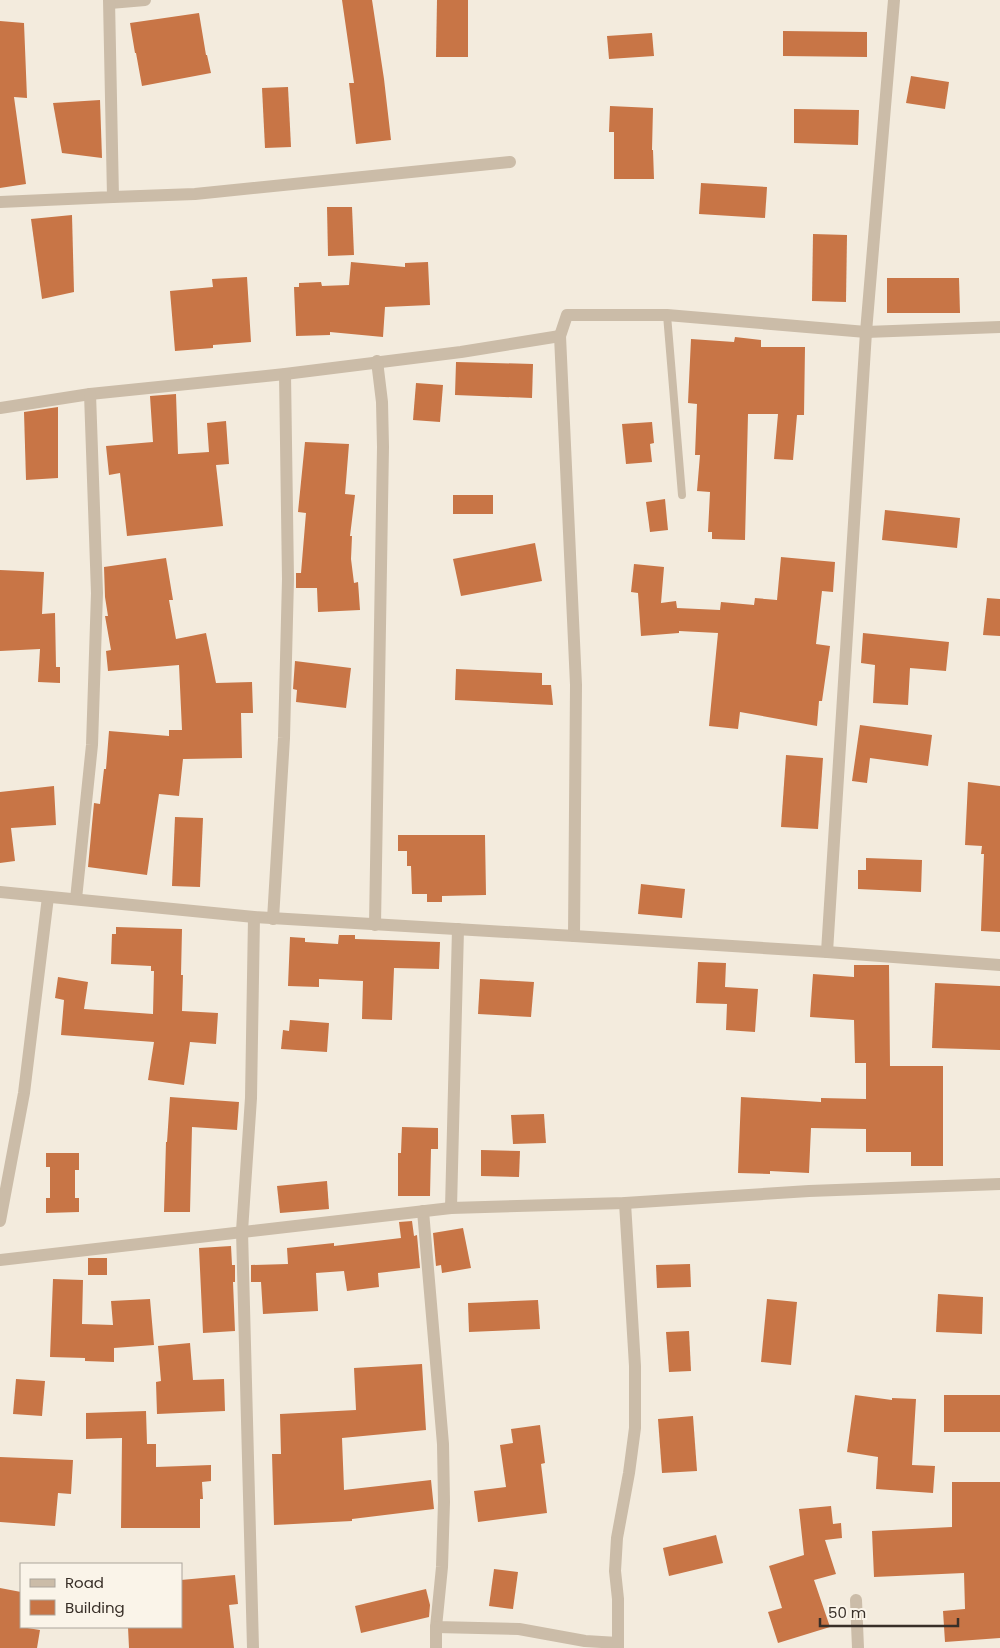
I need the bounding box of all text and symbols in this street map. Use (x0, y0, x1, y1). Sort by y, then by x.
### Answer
legend (20, 1563, 182, 1628)
text: Road (65, 1572, 104, 1593)
scale bar (820, 1596, 958, 1628)
text: Building (65, 1597, 125, 1618)
text: 50 m (828, 1602, 866, 1623)

